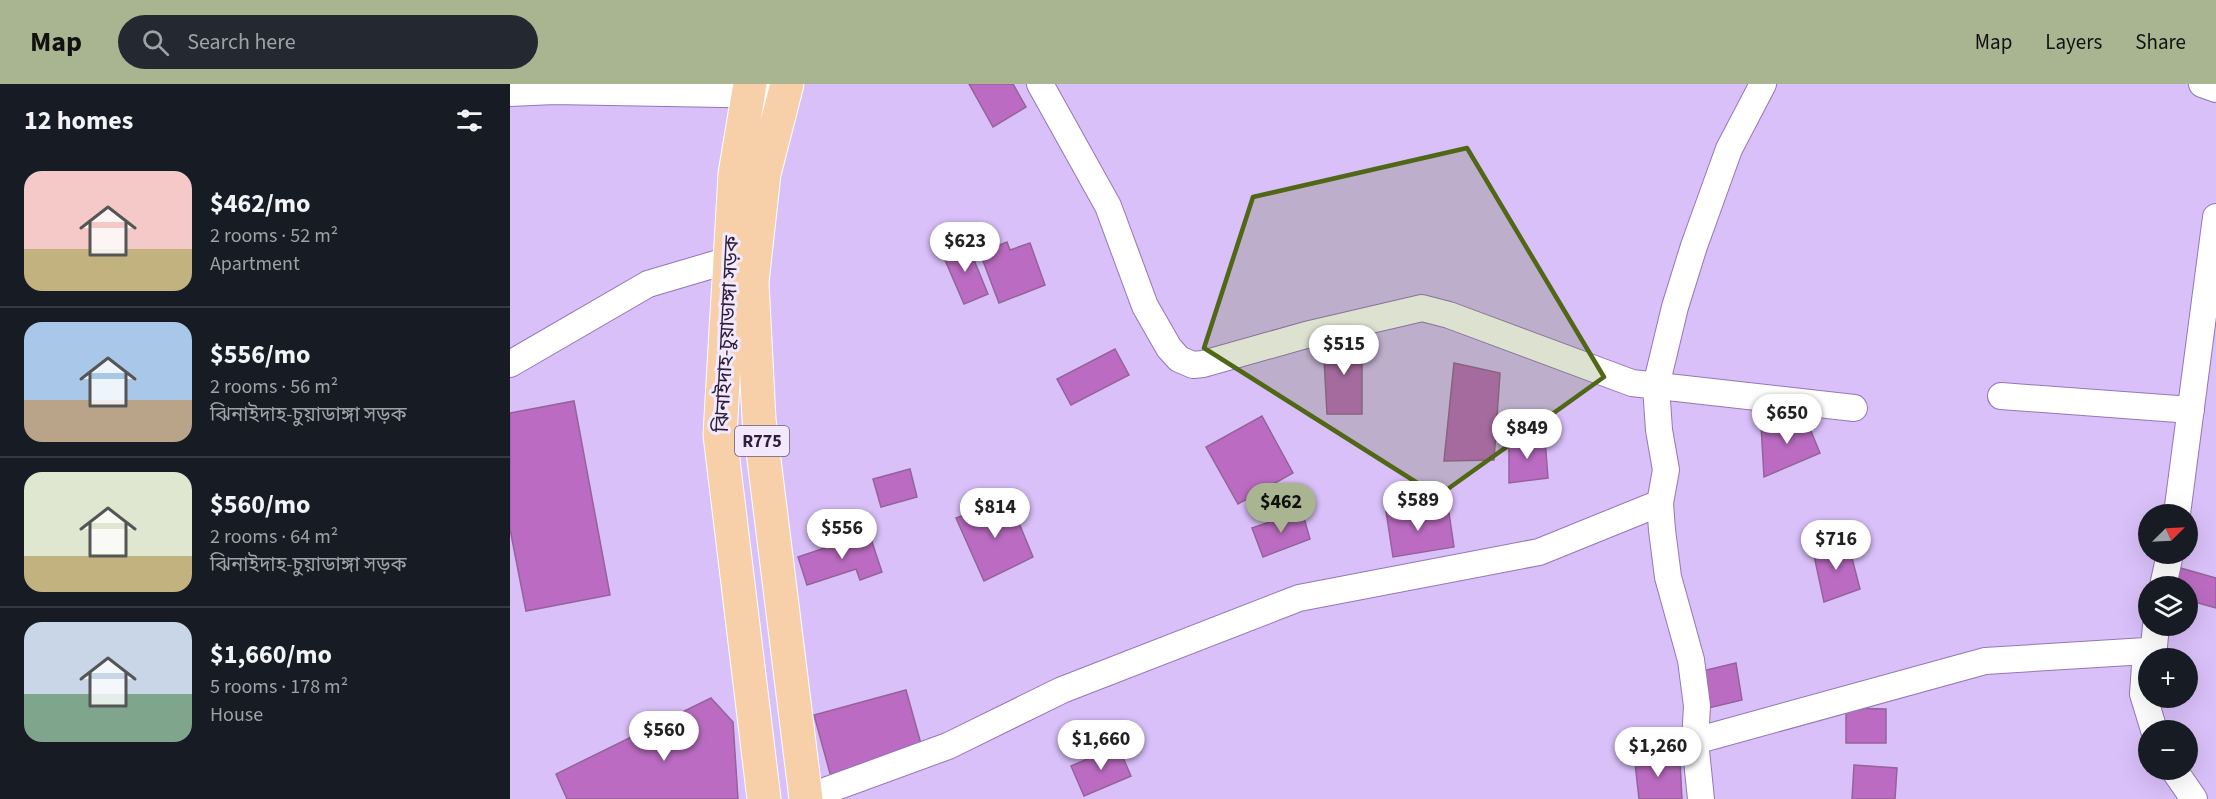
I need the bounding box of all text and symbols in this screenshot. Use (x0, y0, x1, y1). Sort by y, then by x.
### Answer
search box (118, 15, 538, 69)
text: Map (30, 22, 82, 62)
icon: search (139, 26, 172, 59)
text: Search here (187, 26, 296, 58)
text: Map (1975, 27, 2012, 57)
text: Layers (2045, 27, 2102, 57)
text: Share (2135, 27, 2186, 57)
text: 12 homes (24, 102, 133, 139)
icon: filters (453, 104, 486, 137)
text: $462/mo (210, 185, 310, 222)
icon: home (72, 195, 144, 267)
text: 2 rooms · 52 m² (210, 222, 338, 250)
pin: $623 (929, 222, 1001, 273)
text: $623 (944, 227, 986, 255)
street label: ঝিনাইদাহ-চুয়াডাঙ্গা সড়ক (708, 234, 746, 434)
text: Apartment (210, 250, 300, 278)
pin: $515 (1308, 325, 1380, 376)
text: $515 (1323, 330, 1365, 358)
text: $556/mo (210, 336, 310, 373)
icon: home (72, 346, 144, 418)
text: 2 rooms · 56 m² (210, 373, 338, 401)
pin: $650 (1751, 394, 1823, 445)
text: $650 (1766, 399, 1808, 427)
text: ঝিনাইদাহ-চুয়াডাঙ্গা সড়ক (210, 401, 407, 429)
pin: $849 (1491, 409, 1563, 460)
text: $849 (1506, 414, 1548, 442)
road number: R775 (735, 426, 789, 456)
pin: $589 (1382, 481, 1454, 532)
pin: $462 (1245, 483, 1317, 534)
text: $560/mo (210, 486, 310, 523)
text: $589 (1397, 486, 1439, 514)
pin: $814 (959, 488, 1031, 539)
text: $462 (1260, 488, 1302, 516)
text: $814 (974, 493, 1016, 521)
icon: home (72, 496, 144, 568)
north arrow (2138, 504, 2198, 564)
map controls (2138, 504, 2198, 780)
pin: $556 (806, 509, 878, 560)
text: $556 (821, 514, 863, 542)
pin: $716 (1800, 520, 1872, 571)
text: 2 rooms · 64 m² (210, 523, 338, 551)
text: $716 (1815, 525, 1857, 553)
text: ঝিনাইদাহ-চুয়াডাঙ্গা সড়ক (210, 551, 407, 579)
button: layers (2138, 576, 2198, 636)
text: $1,660/mo (210, 636, 332, 673)
icon: home (72, 646, 144, 718)
button: + (2138, 648, 2198, 708)
text: 5 rooms · 178 m² (210, 673, 348, 701)
text: House (210, 701, 263, 729)
pin: $560 (628, 711, 700, 762)
text: $560 (643, 716, 685, 744)
pin: $1,660 (1052, 720, 1150, 771)
button: − (2138, 720, 2198, 780)
text: $1,660 (1072, 725, 1130, 753)
pin: $1,260 (1609, 727, 1707, 778)
text: $1,260 (1629, 732, 1687, 760)

